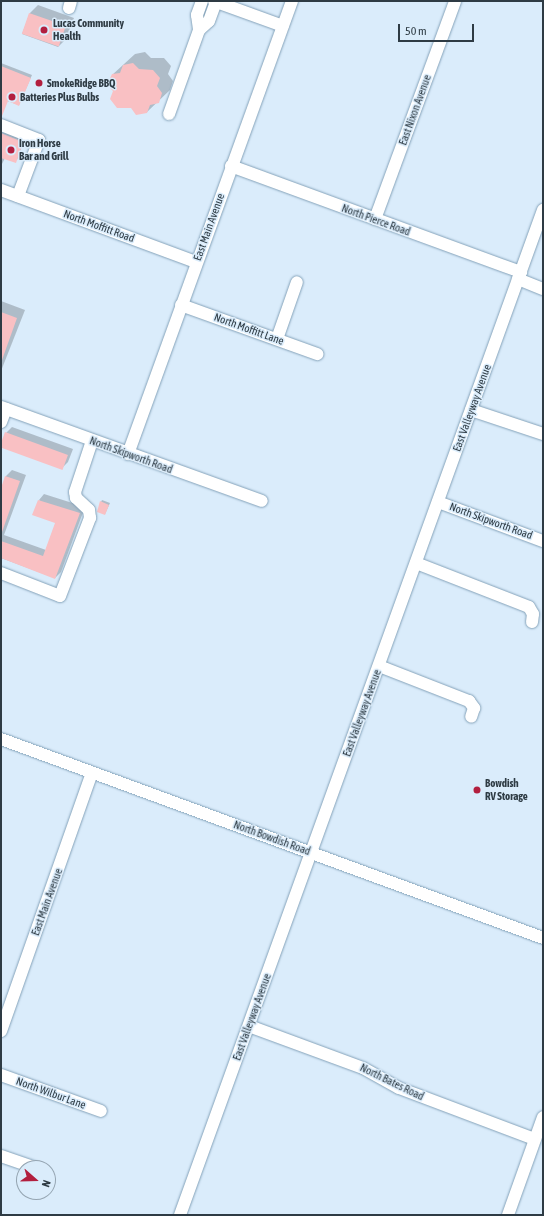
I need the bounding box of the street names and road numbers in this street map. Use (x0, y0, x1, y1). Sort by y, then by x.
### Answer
street label: East Nixon Avenue (396, 73, 434, 147)
street label: East Main Avenue (191, 192, 227, 262)
street label: North Pierce Road (340, 201, 412, 239)
street label: North Moffitt Road (62, 207, 136, 245)
street label: North Moffitt Lane (212, 310, 286, 348)
street label: East Valleyway Avenue (450, 363, 494, 453)
street label: North Skipworth Road (88, 434, 174, 476)
street label: North Skipworth Road (448, 500, 534, 542)
street label: East Valleyway Avenue (340, 668, 384, 758)
street label: North Bowdish Road (232, 818, 312, 858)
street label: East Main Avenue (29, 867, 65, 937)
street label: East Valleyway Avenue (230, 972, 274, 1062)
street label: North Bates Road (358, 1061, 426, 1103)
street label: North Wilbur Lane (14, 1074, 88, 1112)

